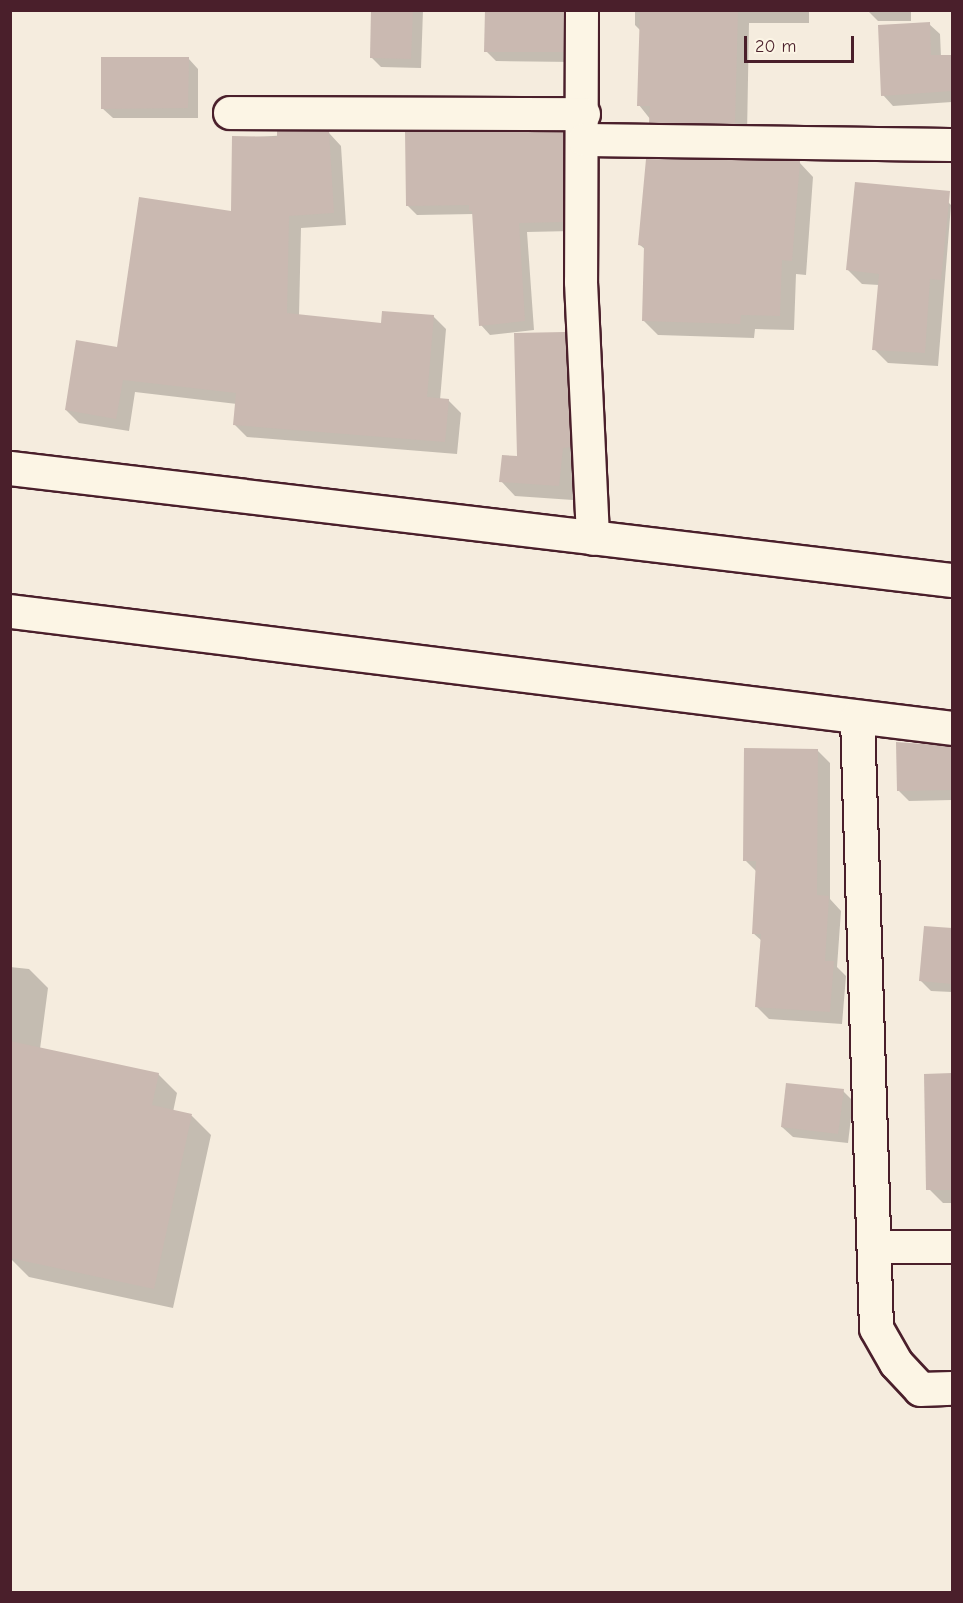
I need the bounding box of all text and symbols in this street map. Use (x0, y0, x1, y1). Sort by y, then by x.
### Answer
scale bar (747, 24, 856, 62)
text: 20 m (755, 36, 796, 57)

